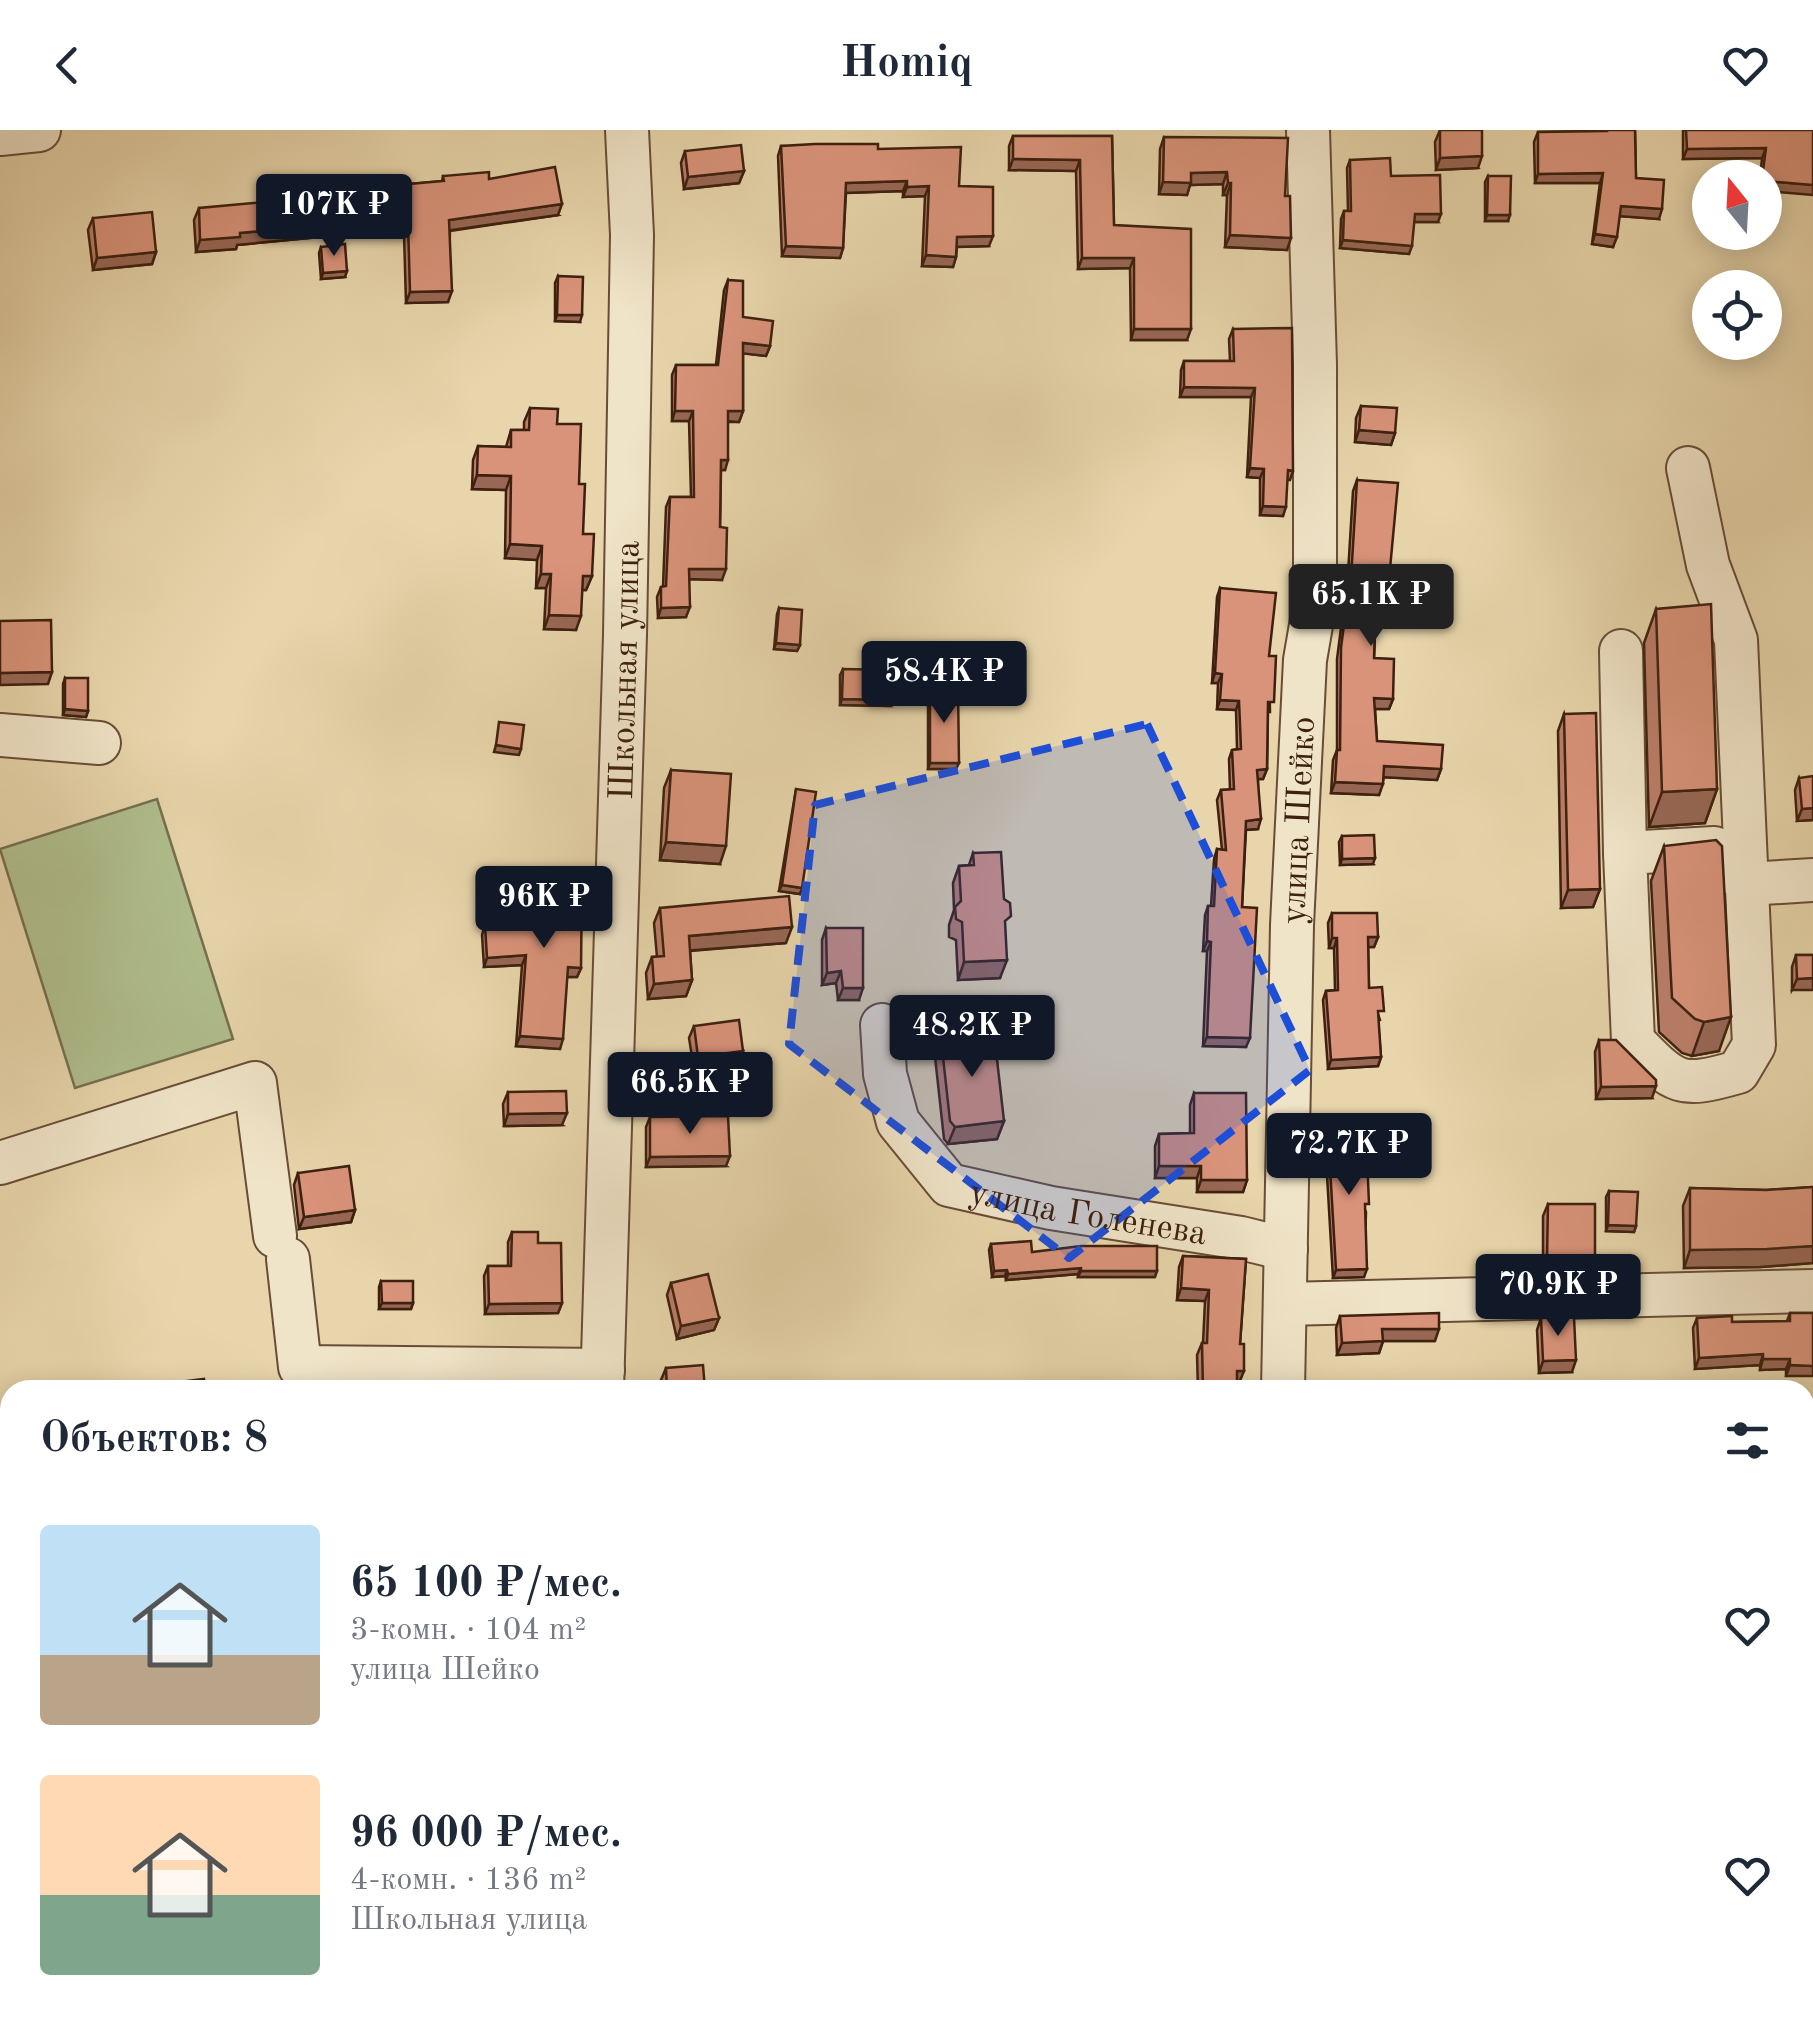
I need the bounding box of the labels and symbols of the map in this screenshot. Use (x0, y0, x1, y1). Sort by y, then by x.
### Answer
north arrow (1692, 160, 1782, 250)
pin: 107K ₽ (253, 174, 415, 259)
street label: Школьная улица (605, 540, 647, 801)
pin: 65.1K ₽ (1279, 564, 1463, 649)
pin: 58.4K ₽ (852, 641, 1036, 726)
street label: улица Шейко (1277, 716, 1322, 925)
pin: 96K ₽ (474, 866, 614, 951)
pin: 48.2K ₽ (880, 995, 1064, 1080)
pin: 66.5K ₽ (598, 1052, 782, 1137)
pin: 72.7K ₽ (1257, 1113, 1441, 1198)
street label: улица Голенева (966, 1175, 1209, 1252)
pin: 70.9K ₽ (1466, 1254, 1650, 1339)

